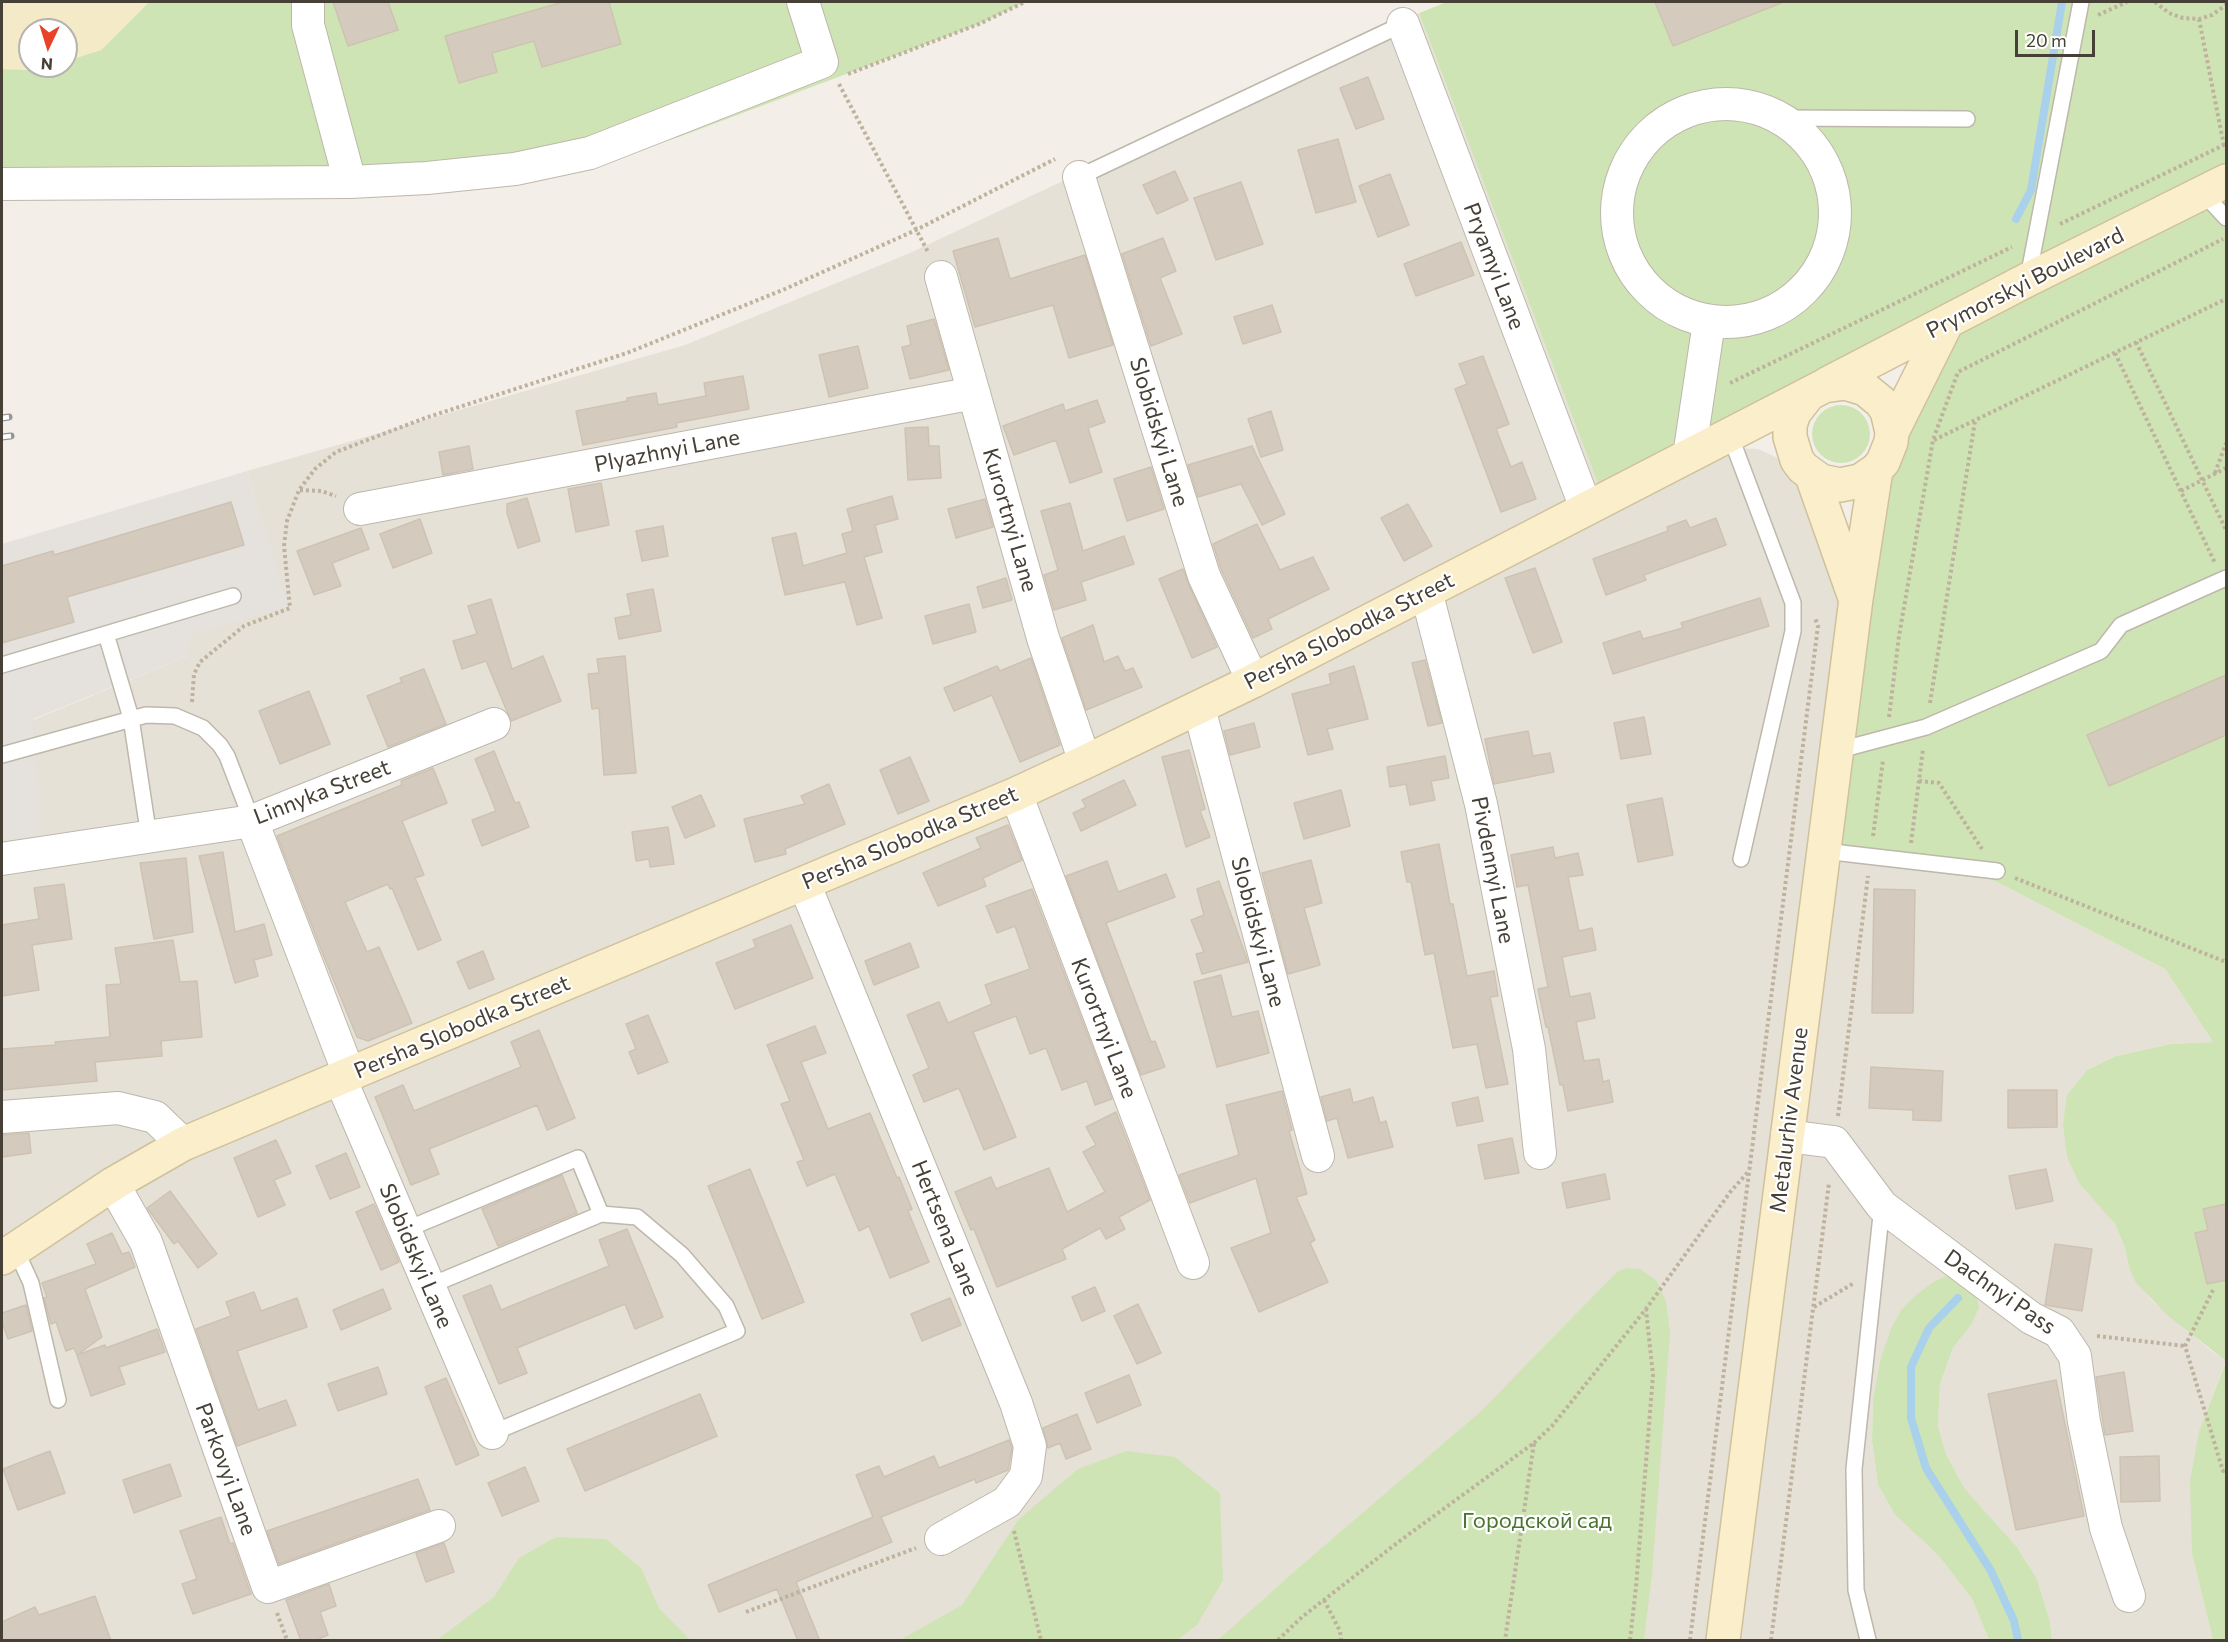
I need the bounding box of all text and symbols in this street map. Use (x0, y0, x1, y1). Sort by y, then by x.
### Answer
north arrow (18, 18, 78, 78)
scale bar (2018, 18, 2098, 56)
text: 20 m (2026, 29, 2067, 51)
text: N (40, 55, 53, 74)
street label: Pryamyi Lane (1458, 199, 1530, 333)
street label: Prymorskyi Boulevard (1922, 222, 2128, 344)
street label: Slobidskyi Lane (1124, 354, 1194, 510)
street label: Plyazhnyi Lane (592, 424, 742, 478)
street label: Kurortnyi Lane (977, 445, 1043, 595)
street label: Persha Slobodka Street (1240, 567, 1458, 695)
street label: Linnyka Street (250, 754, 394, 830)
street label: Persha Slobodka Street (798, 781, 1022, 895)
street label: Pivdennyi Lane (1466, 794, 1520, 946)
street label: Slobidskyi Lane (1225, 854, 1291, 1010)
street label: Kurortnyi Lane (1065, 954, 1143, 1102)
street label: Persha Slobodka Street (350, 970, 574, 1084)
street label: Metalurhiv Avenue (1765, 1026, 1813, 1214)
street label: Hertsena Lane (906, 1156, 984, 1300)
street label: Slobidskyi Lane (374, 1180, 458, 1332)
street label: Dachnyi Pass (1939, 1244, 2061, 1340)
street label: Parkovyi Lane (190, 1399, 262, 1539)
park label: Городской сад (1462, 1508, 1612, 1534)

